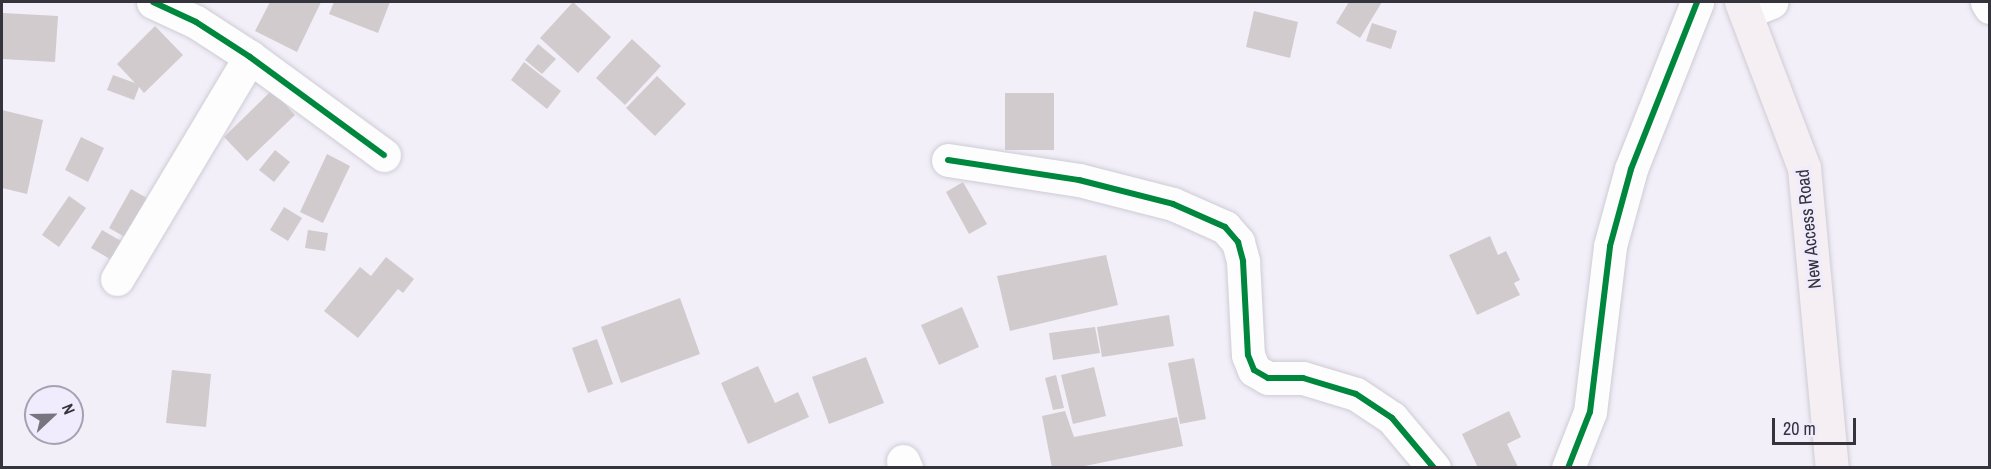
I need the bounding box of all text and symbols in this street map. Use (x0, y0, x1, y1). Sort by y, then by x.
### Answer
street label: New Access Road (1792, 168, 1826, 290)
north arrow (24, 385, 84, 445)
text: N (57, 400, 81, 418)
scale bar (1775, 406, 1859, 444)
text: 20 m (1783, 416, 1816, 441)

